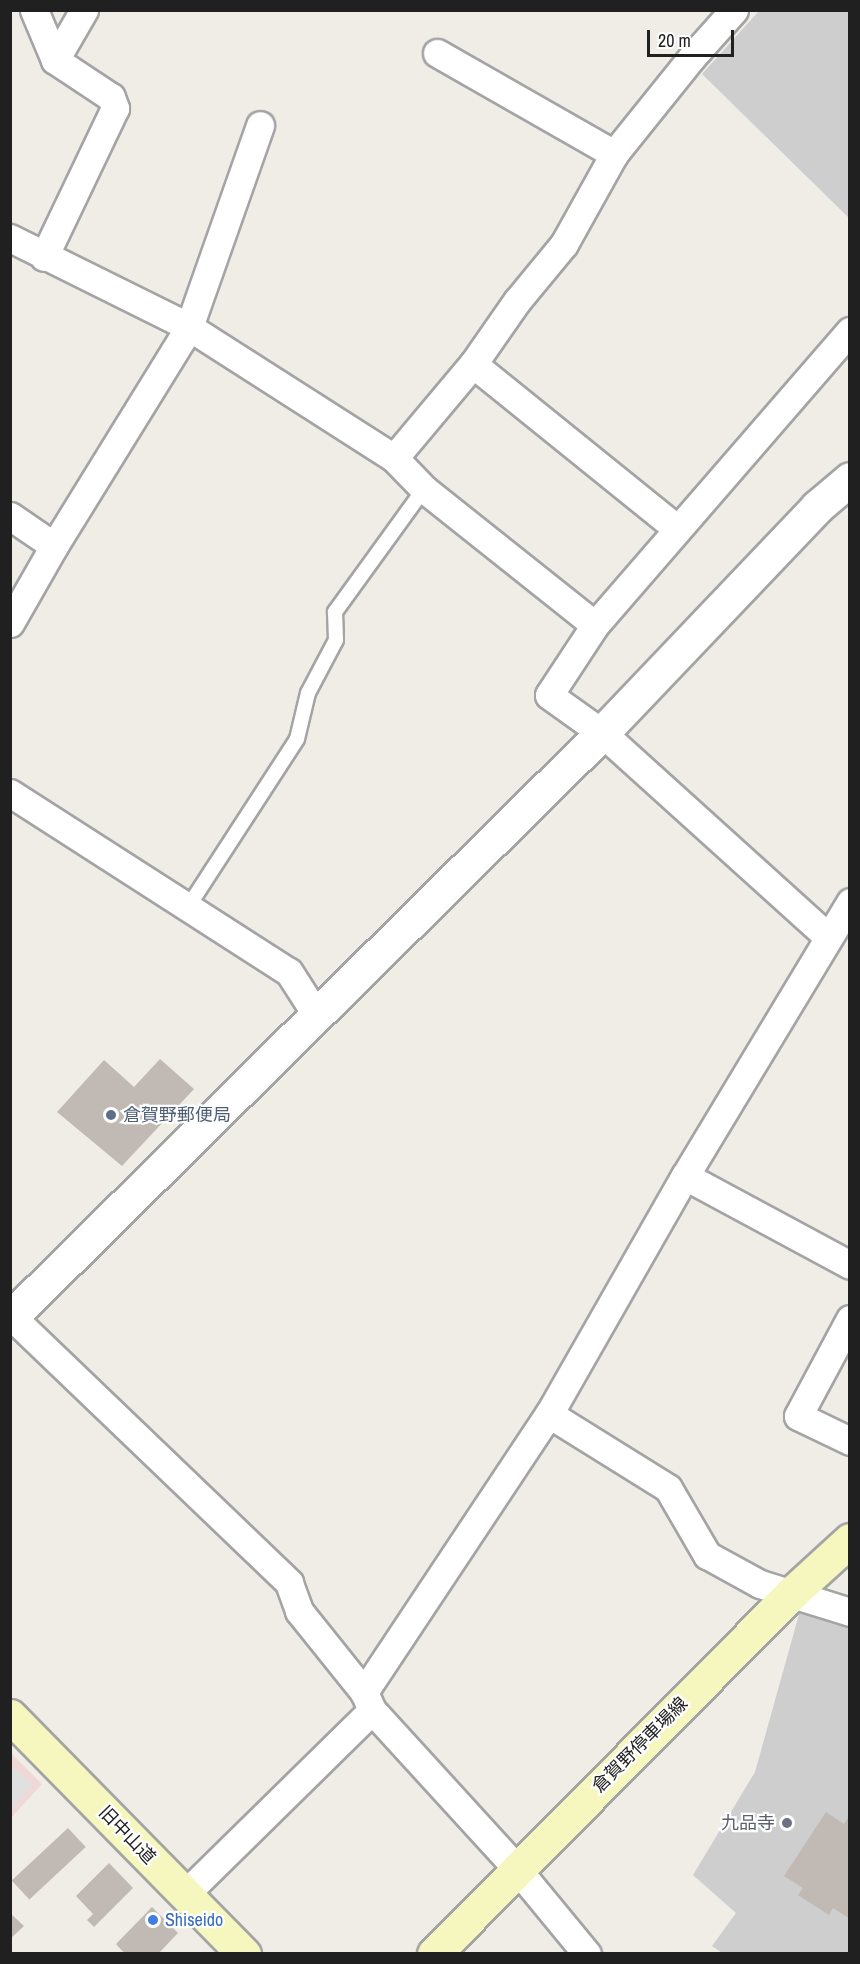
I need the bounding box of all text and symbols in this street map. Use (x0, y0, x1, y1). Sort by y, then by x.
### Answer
scale bar (650, 18, 737, 56)
text: 20 m (658, 28, 691, 53)
place label: 倉賀野郵便局 (123, 1104, 231, 1126)
marker: 倉賀野郵便局 (104, 1108, 118, 1122)
street label: 倉賀野停車場線 (588, 1693, 692, 1797)
street label: 旧中山道 (94, 1802, 160, 1868)
place label: 九品寺 (721, 1812, 775, 1834)
marker: 九品寺 (780, 1816, 794, 1830)
place label: Shiseido (165, 1909, 223, 1931)
marker: Shiseido (146, 1913, 160, 1927)

